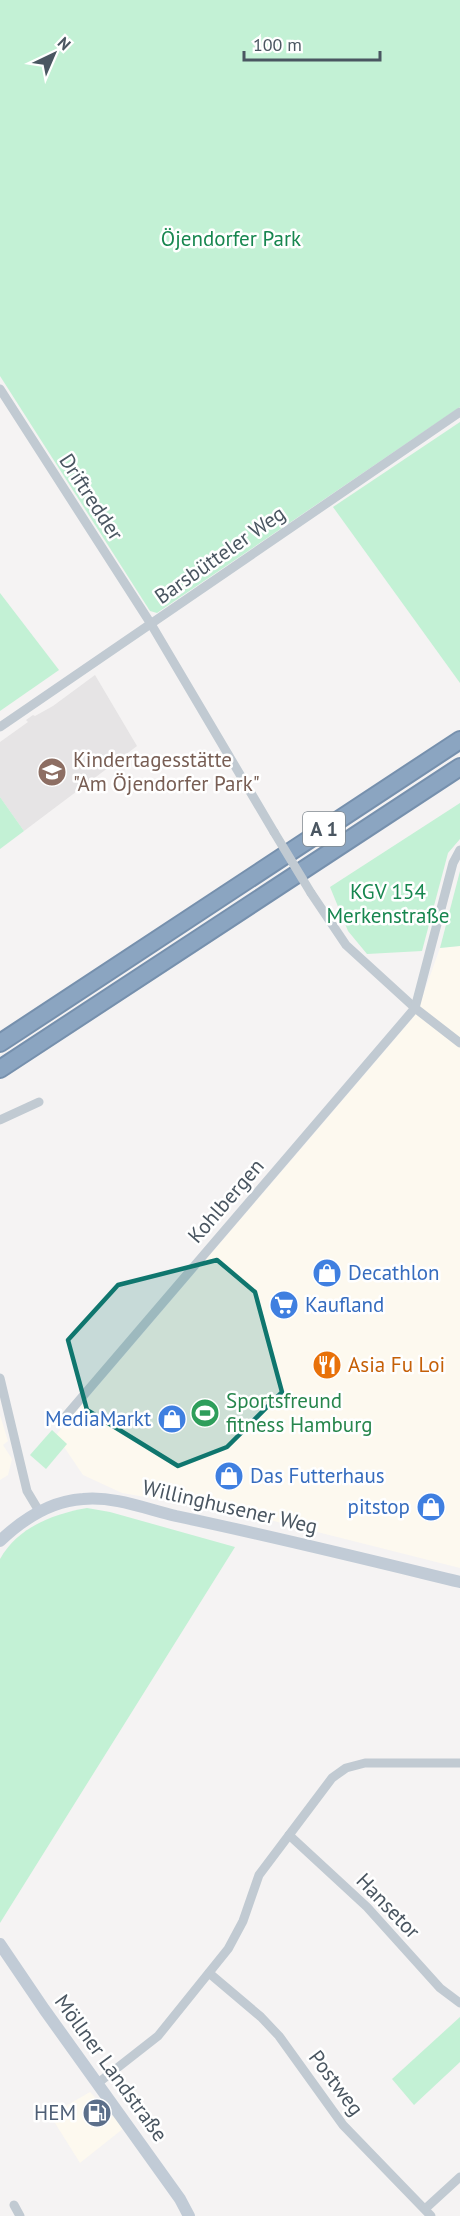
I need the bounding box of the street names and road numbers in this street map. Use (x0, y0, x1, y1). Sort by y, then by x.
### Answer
street label: Driftredder (53, 448, 129, 545)
street label: Barsbütteler Weg (149, 500, 290, 610)
road number: A 1 (303, 812, 345, 846)
street label: Kohlbergen (182, 1153, 270, 1248)
street label: Willinghusener Weg (140, 1473, 320, 1540)
street label: Hansetor (351, 1867, 426, 1944)
street label: Möllner Landstraße (49, 1989, 174, 2147)
street label: Postweg (303, 2045, 370, 2121)

